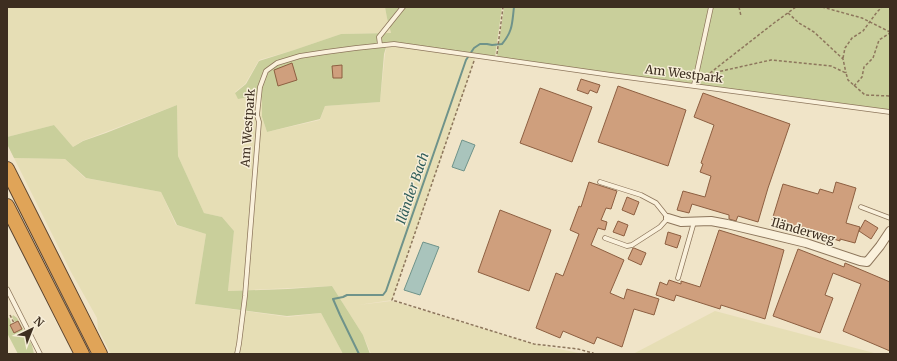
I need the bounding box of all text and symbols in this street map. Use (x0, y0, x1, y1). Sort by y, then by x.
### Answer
street label: Am Westpark (643, 61, 724, 86)
street label: Am Westpark (237, 88, 258, 169)
water label: Iländer Bach (392, 150, 433, 226)
street label: Iländerweg (770, 214, 837, 247)
north arrow (12, 309, 52, 349)
text: N (31, 314, 47, 330)

